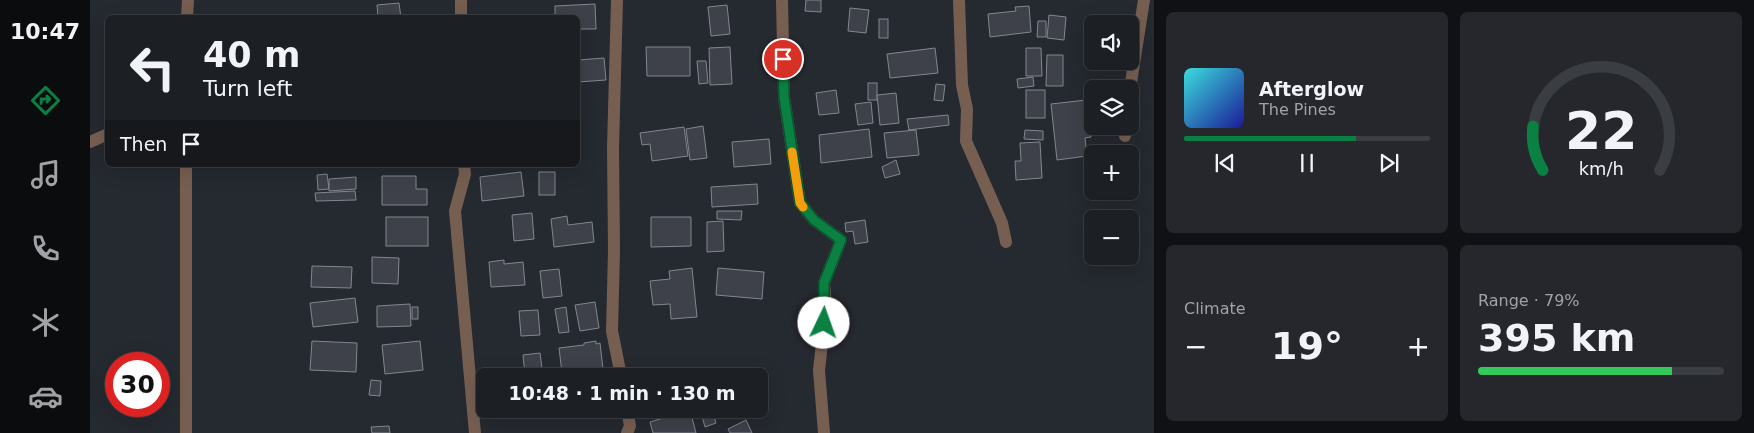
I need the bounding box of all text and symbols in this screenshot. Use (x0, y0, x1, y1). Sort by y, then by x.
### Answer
map controls (1084, 15, 1139, 265)
button: sound (1084, 15, 1139, 70)
text: 10:47 (10, 19, 80, 44)
icon: left (120, 35, 185, 100)
text: 40 m (203, 35, 300, 75)
pin (762, 38, 804, 80)
icon: arrive (769, 45, 797, 73)
text: Turn left (203, 76, 292, 101)
text: Afterglow (1259, 78, 1364, 100)
button: layers (1084, 80, 1139, 135)
icon: directions (28, 83, 63, 118)
text: The Pines (1259, 100, 1336, 119)
text: 22 (1565, 101, 1637, 161)
icon: arrive (177, 130, 205, 158)
text: Then (120, 133, 167, 155)
button: + (1084, 145, 1139, 200)
icon: previous (1211, 149, 1239, 177)
icon: pause (1293, 149, 1321, 177)
icon: next (1375, 149, 1403, 177)
icon: music (28, 157, 63, 192)
text: km/h (1578, 158, 1624, 179)
button: − (1084, 210, 1139, 265)
icon: phone (28, 231, 63, 266)
text: Range · 79% (1478, 291, 1580, 310)
position arrow (797, 296, 849, 348)
text: Climate (1184, 299, 1246, 318)
icon: climate (28, 305, 63, 340)
text: 395 km (1478, 316, 1635, 360)
text: 19° (1271, 324, 1343, 368)
text: − (1184, 330, 1207, 363)
text: + (1407, 330, 1430, 363)
speed limit sign: 30 (105, 352, 170, 417)
icon: car (28, 379, 63, 414)
text: 10:48 · 1 min · 130 m (508, 382, 736, 404)

